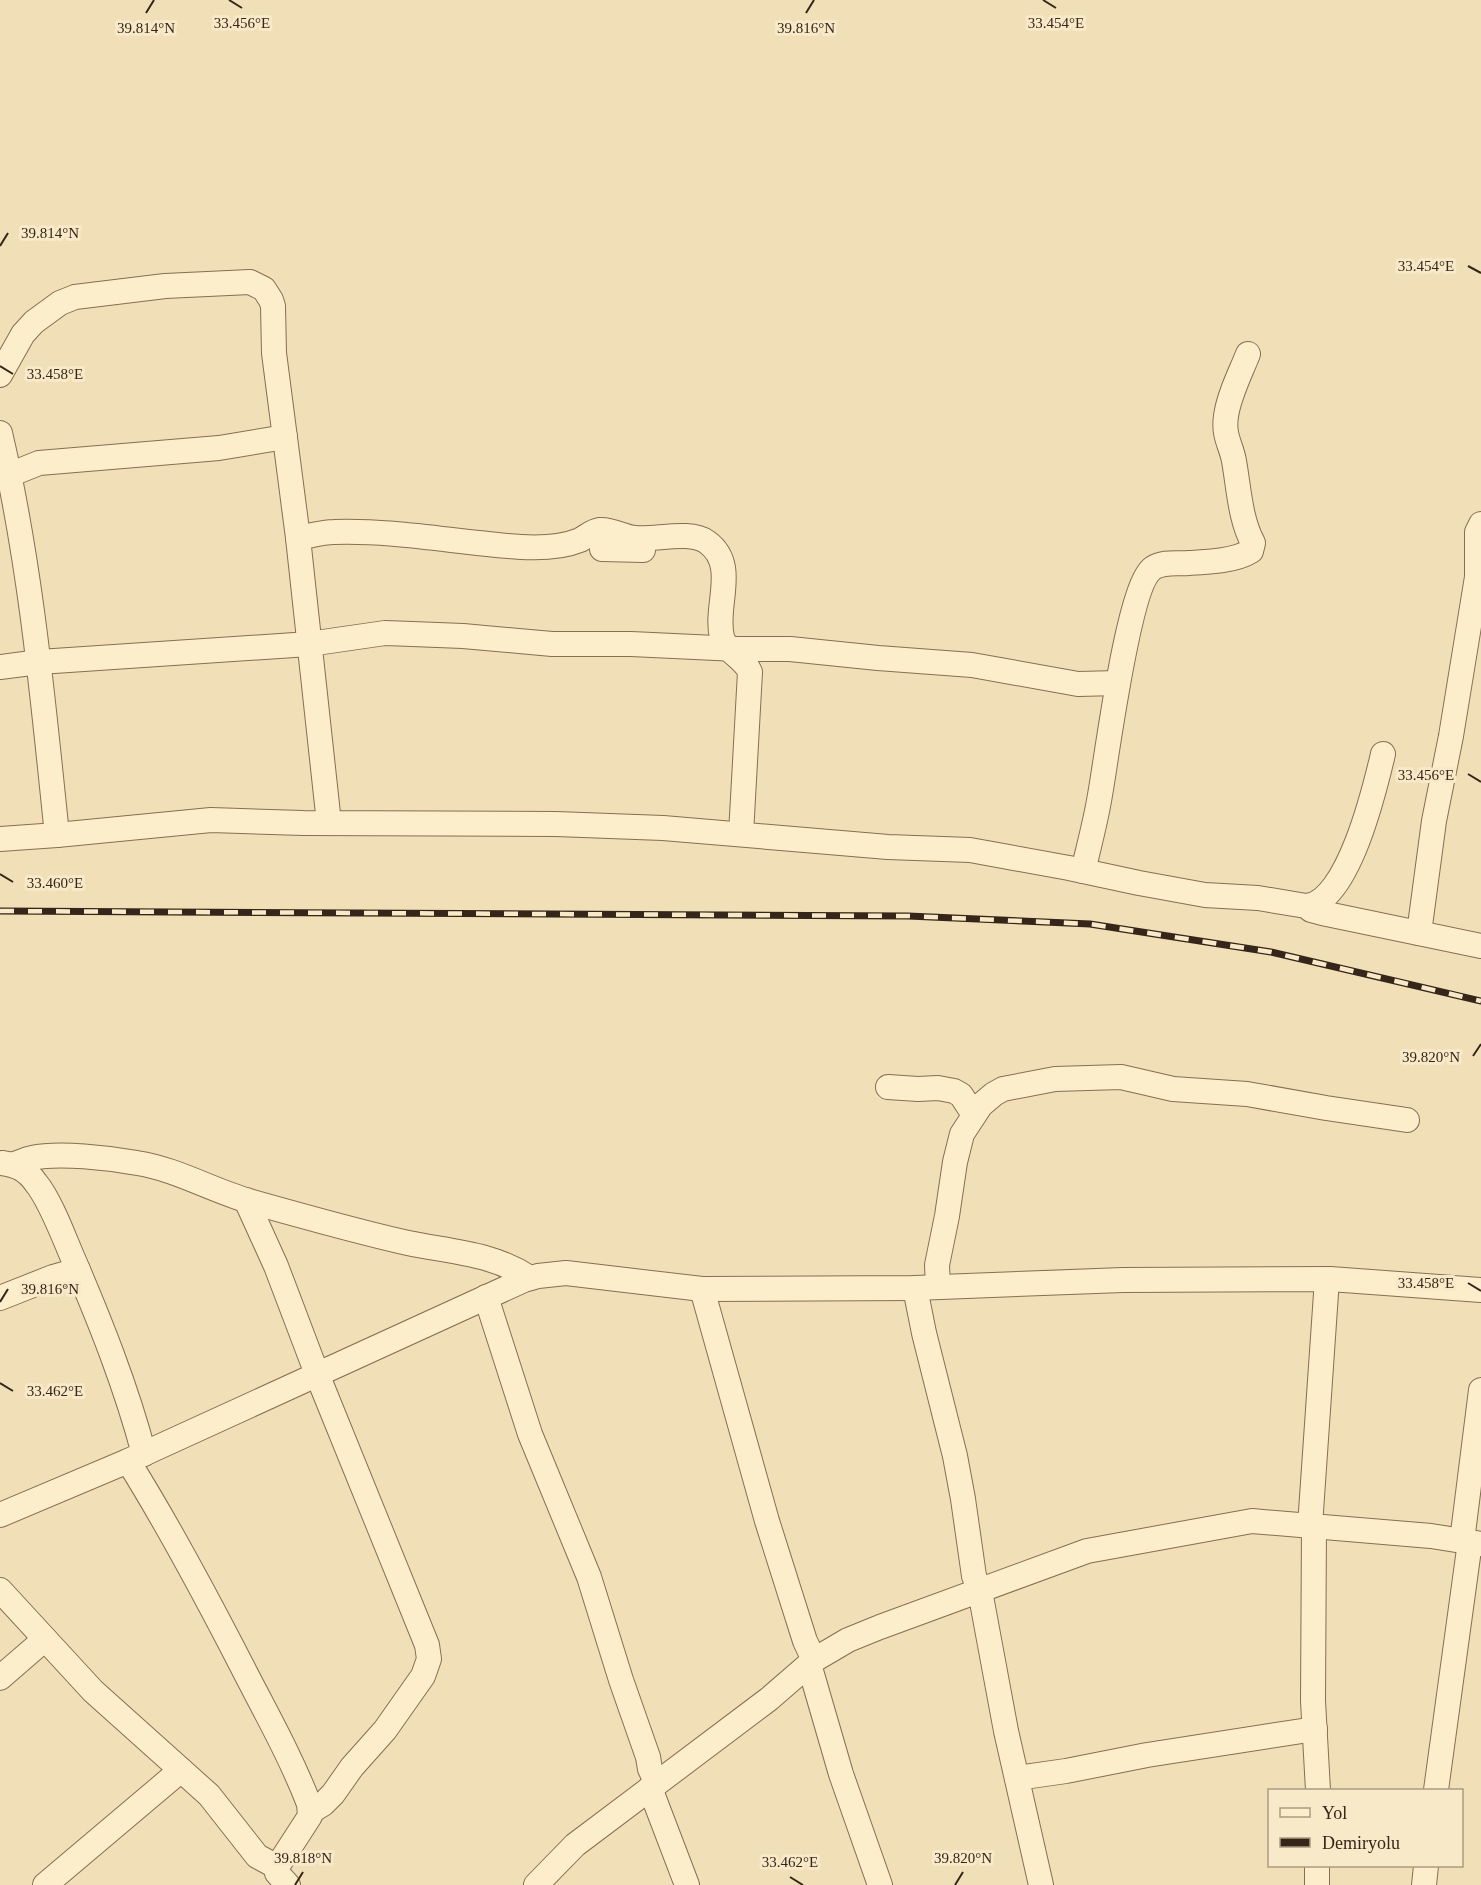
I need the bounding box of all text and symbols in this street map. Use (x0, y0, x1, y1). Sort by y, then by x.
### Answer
text: 33.456°E (214, 15, 270, 31)
text: 33.454°E (1028, 15, 1084, 31)
text: 39.814°N (117, 20, 175, 36)
text: 39.816°N (777, 20, 835, 36)
text: 39.814°N (21, 225, 79, 241)
text: 33.454°E (1398, 258, 1454, 274)
text: 33.458°E (27, 366, 83, 382)
text: 33.456°E (1398, 767, 1454, 783)
text: 33.460°E (27, 875, 83, 891)
text: 39.820°N (1402, 1049, 1460, 1065)
text: 33.458°E (1398, 1275, 1454, 1291)
text: 39.816°N (21, 1281, 79, 1297)
text: 33.462°E (27, 1383, 83, 1399)
legend (1268, 1789, 1463, 1867)
text: Yol (1322, 1803, 1347, 1823)
text: Demiryolu (1322, 1833, 1400, 1853)
text: 39.818°N (274, 1850, 332, 1866)
text: 39.820°N (934, 1850, 992, 1866)
text: 33.462°E (762, 1854, 818, 1870)

